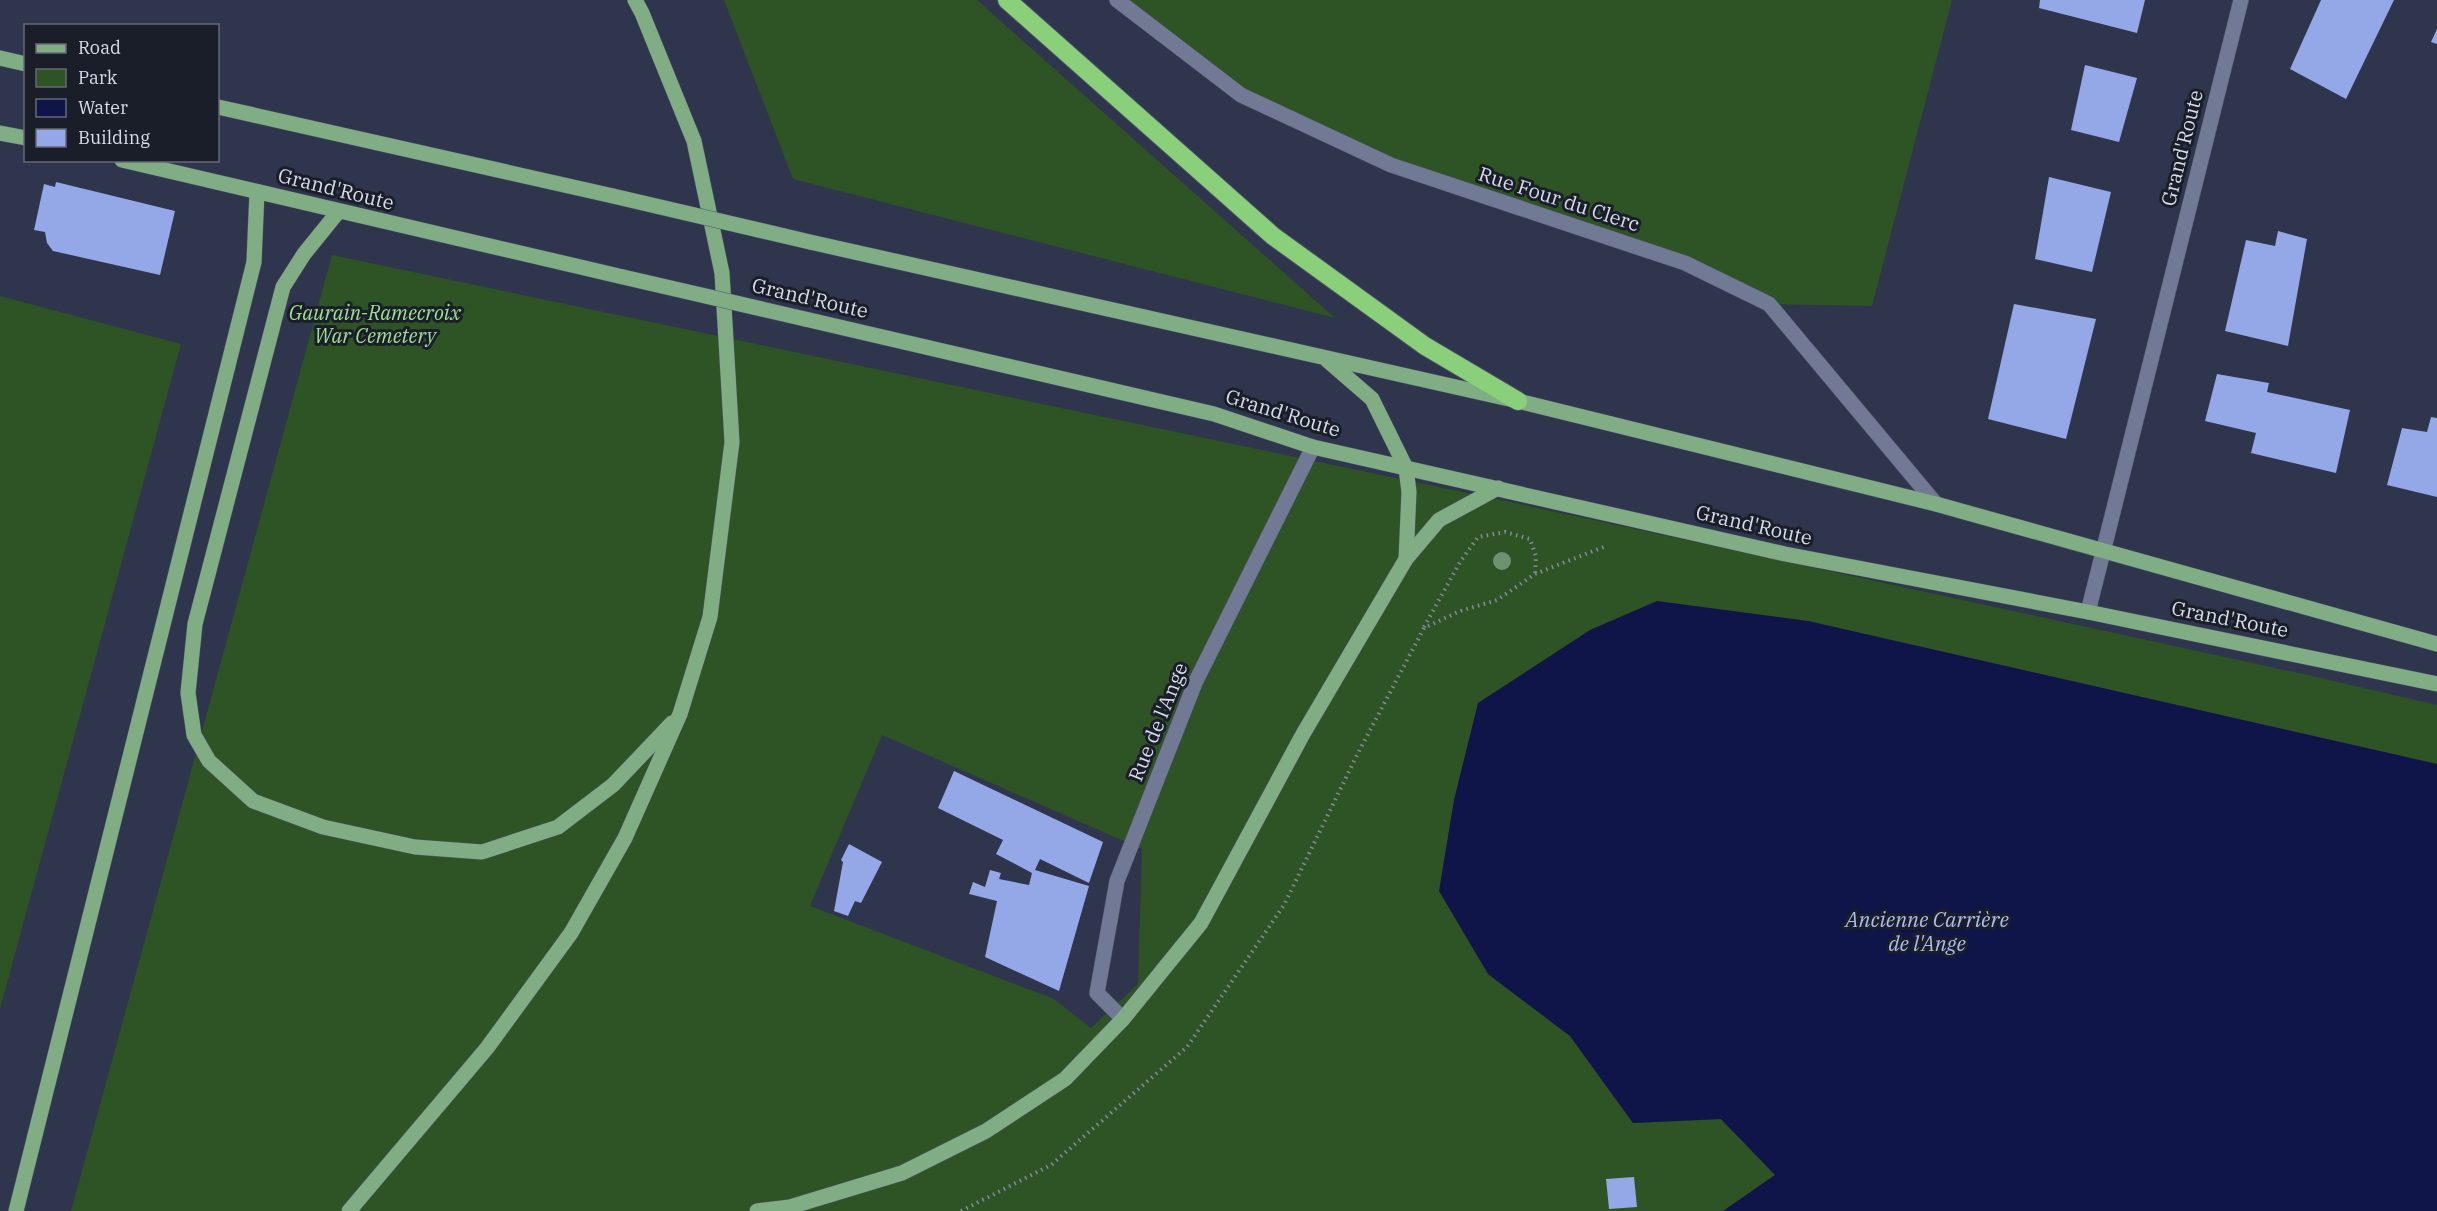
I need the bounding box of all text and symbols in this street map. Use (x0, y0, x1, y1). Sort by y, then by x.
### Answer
legend (24, 24, 219, 162)
text: Road (78, 36, 121, 59)
text: Park (78, 66, 118, 89)
street label: Grand'Route (2154, 87, 2209, 209)
text: Water (78, 96, 128, 119)
text: Building (78, 126, 150, 149)
street label: Rue Four du Clerc (1475, 160, 1643, 237)
street label: Grand'Route (275, 161, 397, 216)
street label: Grand'Route (749, 271, 871, 324)
park label: Gaurain-Ramecroix War Cemetery (289, 299, 462, 349)
street label: Grand'Route (1223, 382, 1344, 443)
street label: Grand'Route (1693, 498, 1815, 551)
street label: Grand'Route (2169, 594, 2291, 643)
street label: Rue de l'Ange (1121, 659, 1194, 785)
water label: Ancienne Carrière de l'Ange (1843, 905, 2009, 957)

